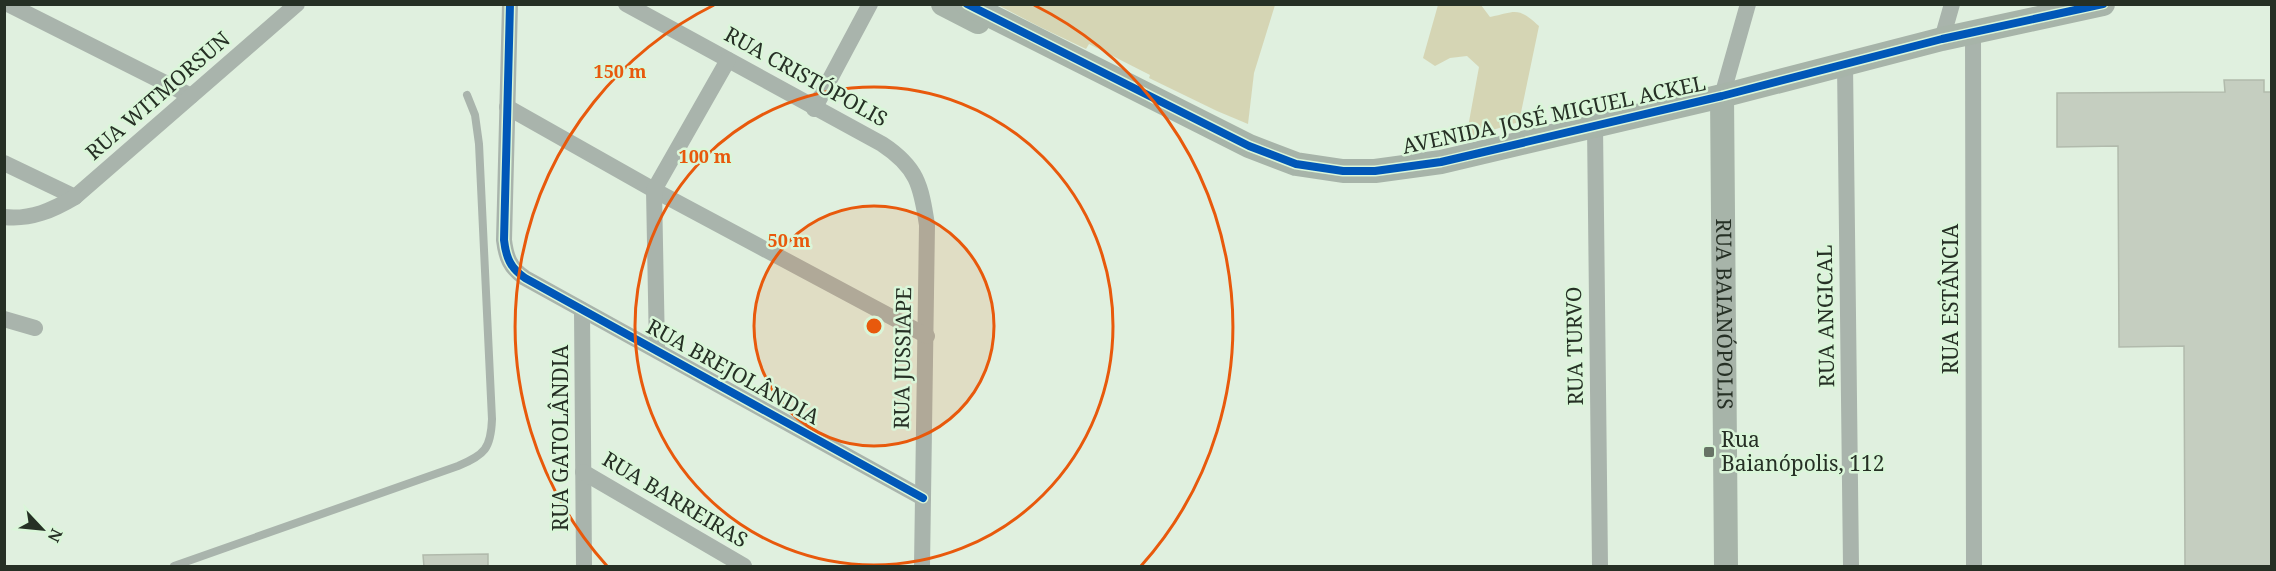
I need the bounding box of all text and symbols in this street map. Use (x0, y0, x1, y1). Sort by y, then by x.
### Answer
street label: RUA CRISTÓPOLIS (720, 20, 893, 133)
street label: RUA WITMORSUN (79, 25, 235, 166)
text: 150 m (594, 59, 647, 83)
street label: AVENIDA JOSÉ MIGUEL ACKEL (1400, 68, 1708, 160)
text: 100 m (679, 144, 732, 168)
street label: RUA BAIANÓPOLIS (1710, 218, 1740, 410)
street label: RUA ESTÂNCIA (1936, 224, 1964, 374)
text: 50 m (768, 228, 811, 252)
street label: RUA ANGICAL (1810, 244, 1840, 388)
street label: RUA TURVO (1559, 286, 1589, 406)
street label: RUA JUSSIAPE (887, 287, 917, 429)
street label: RUA BREJOLÂNDIA (642, 312, 825, 430)
centre of rings (864, 316, 884, 336)
street label: RUA GATOLÂNDIA (546, 344, 574, 531)
place label: Rua Baianópolis, 112 (1721, 425, 1884, 477)
street label: RUA BARREIRAS (598, 445, 753, 554)
marker: Rua Baianópolis, 112 (1702, 445, 1716, 459)
north arrow (12, 499, 72, 559)
text: N (43, 525, 68, 546)

